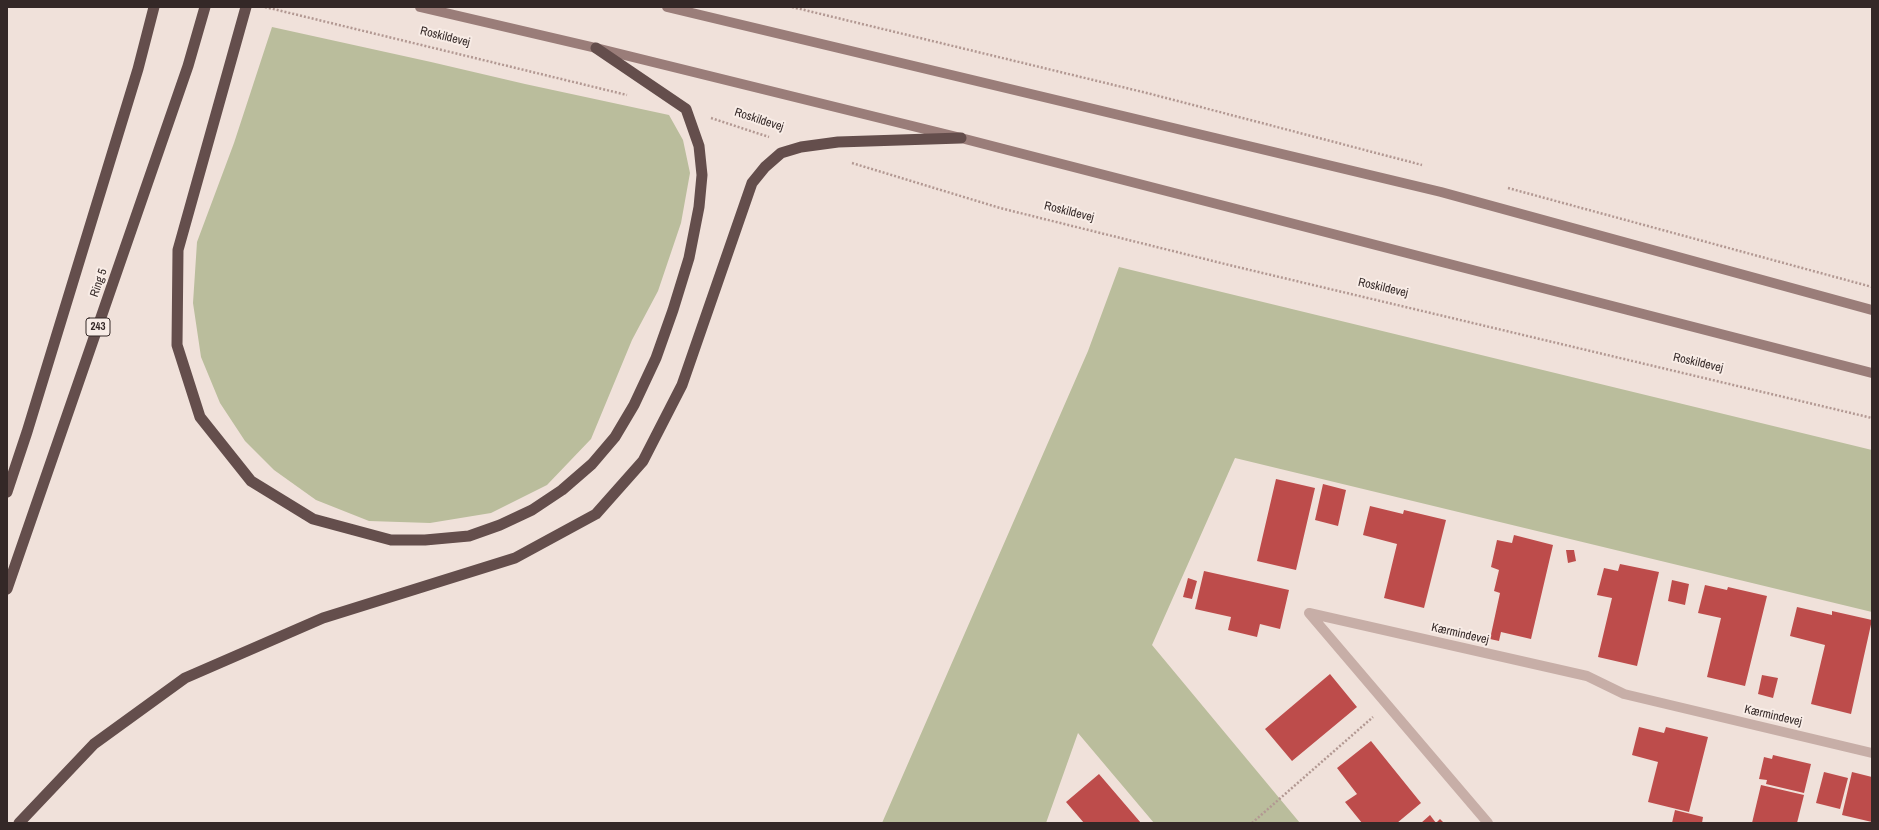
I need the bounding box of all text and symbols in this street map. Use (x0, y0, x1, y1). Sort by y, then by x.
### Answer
street label: Roskildevej (419, 24, 471, 50)
street label: Roskildevej (733, 105, 785, 135)
street label: Roskildevej (1043, 199, 1095, 225)
street label: Ring 5 (87, 267, 111, 299)
street label: Roskildevej (1357, 275, 1409, 301)
road number: 243 (86, 318, 110, 336)
street label: Roskildevej (1672, 350, 1724, 376)
street label: Kærmindevej (1430, 620, 1490, 648)
street label: Kærmindevej (1743, 702, 1803, 730)

